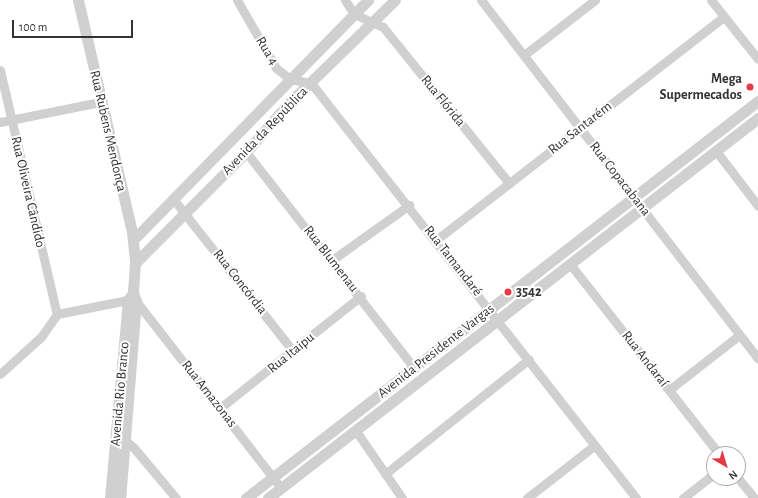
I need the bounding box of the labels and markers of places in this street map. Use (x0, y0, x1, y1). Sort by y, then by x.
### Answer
place label: Mega Supermecados (659, 71, 742, 104)
marker: Mega Supermecados (745, 82, 755, 92)
place label: 3542 (516, 284, 542, 300)
marker: 3542 (503, 287, 513, 297)

